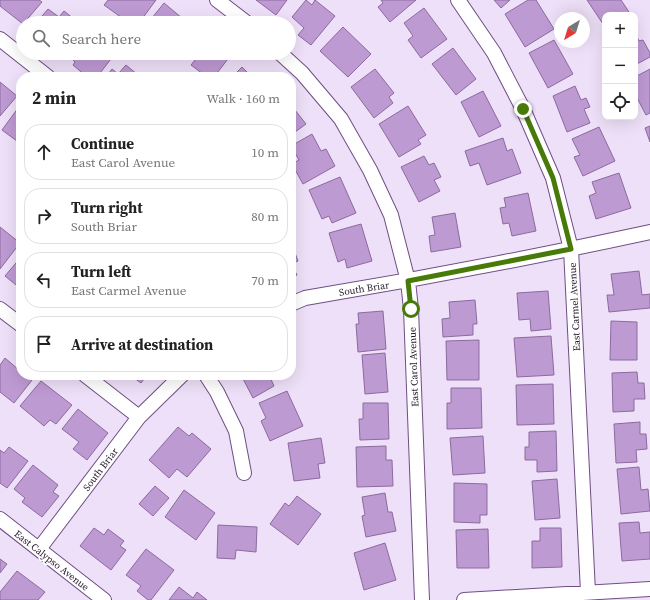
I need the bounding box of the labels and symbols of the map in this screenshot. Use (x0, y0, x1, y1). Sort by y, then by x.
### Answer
north arrow (554, 12, 590, 48)
route end (514, 100, 532, 118)
street label: East Carmel Avenue (566, 262, 583, 352)
street label: South Briar (338, 278, 391, 299)
route start (402, 300, 420, 318)
street label: East Carol Avenue (406, 327, 421, 407)
street label: South Briar (80, 445, 121, 493)
street label: East Calypso Avenue (12, 527, 92, 594)

